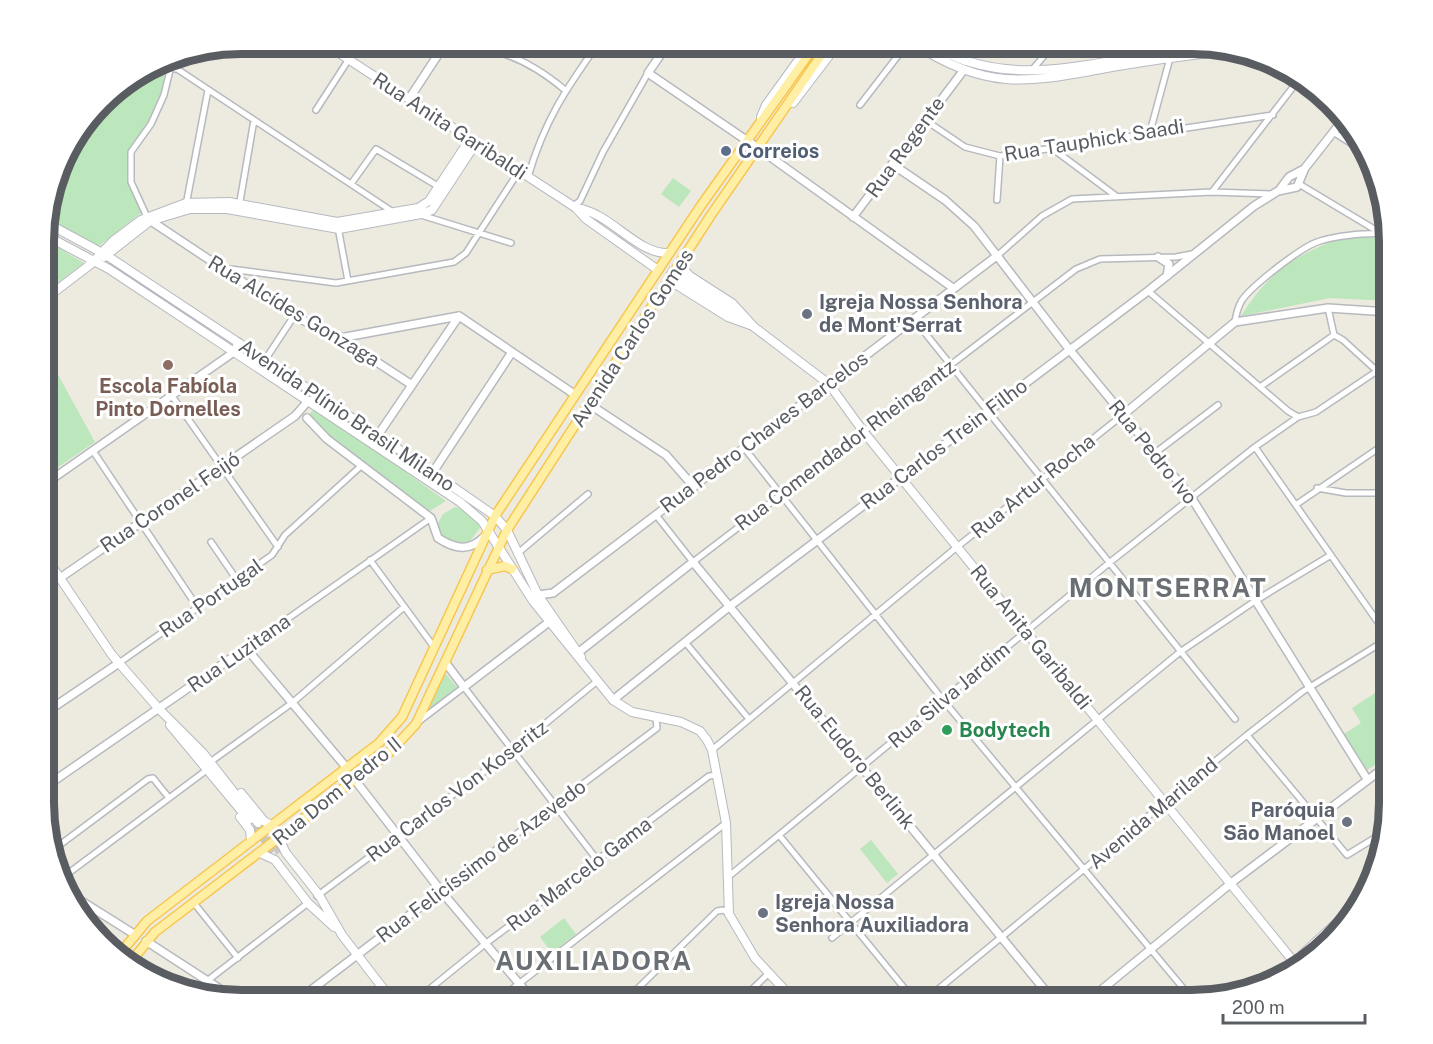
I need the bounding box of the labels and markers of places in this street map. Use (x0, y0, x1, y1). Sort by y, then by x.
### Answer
place label: Correios (738, 139, 819, 163)
marker: Correios (719, 144, 733, 158)
place label: Igreja Nossa Senhora de Mont'Serrat (819, 290, 1023, 337)
marker: Igreja Nossa Senhora de Mont'Serrat (800, 307, 814, 321)
marker: Escola Fabíola Pinto Dornelles (161, 358, 175, 372)
place label: Escola Fabíola Pinto Dornelles (95, 374, 241, 421)
place label: Bodytech (959, 718, 1050, 742)
marker: Bodytech (940, 723, 954, 737)
place label: Paróquia São Manoel (1223, 798, 1335, 845)
marker: Paróquia São Manoel (1340, 815, 1354, 829)
place label: Igreja Nossa Senhora Auxiliadora (775, 890, 969, 937)
marker: Igreja Nossa Senhora Auxiliadora (756, 906, 770, 920)

